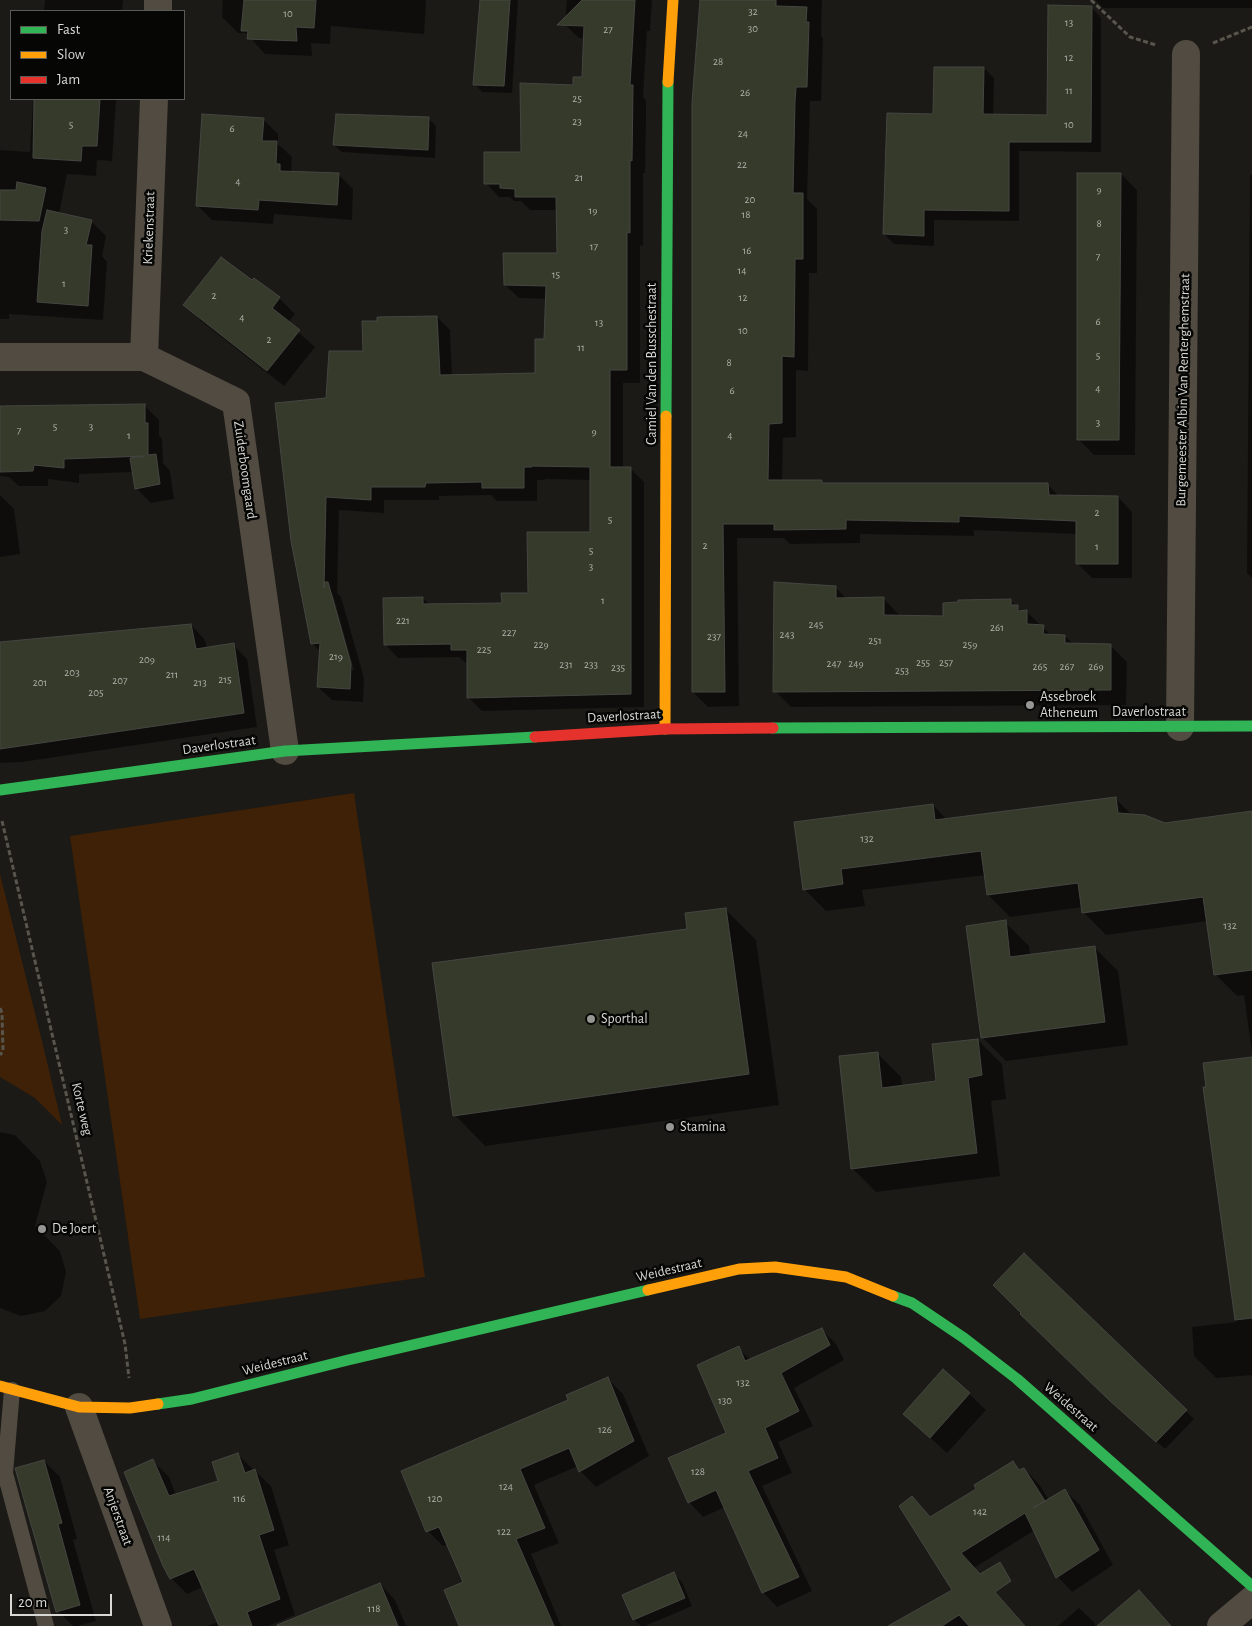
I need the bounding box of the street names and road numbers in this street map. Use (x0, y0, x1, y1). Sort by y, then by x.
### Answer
street label: Kriekenstraat (139, 191, 159, 265)
street label: Burgemeester Albin Van Renterghemstraat (1173, 273, 1193, 507)
street label: Camiel Van den Busschestraat (644, 283, 660, 445)
street label: Zuiderboomgaard (230, 420, 260, 520)
street label: Daverlostraat (1112, 704, 1186, 720)
street label: Daverlostraat (587, 706, 661, 726)
street label: Daverlostraat (181, 732, 257, 758)
street label: Korte weg (68, 1081, 96, 1137)
street label: Weidestraat (635, 1254, 703, 1286)
street label: Weidestraat (241, 1347, 309, 1379)
street label: Weidestraat (1040, 1379, 1102, 1435)
street label: Anjerstraat (100, 1484, 136, 1548)

